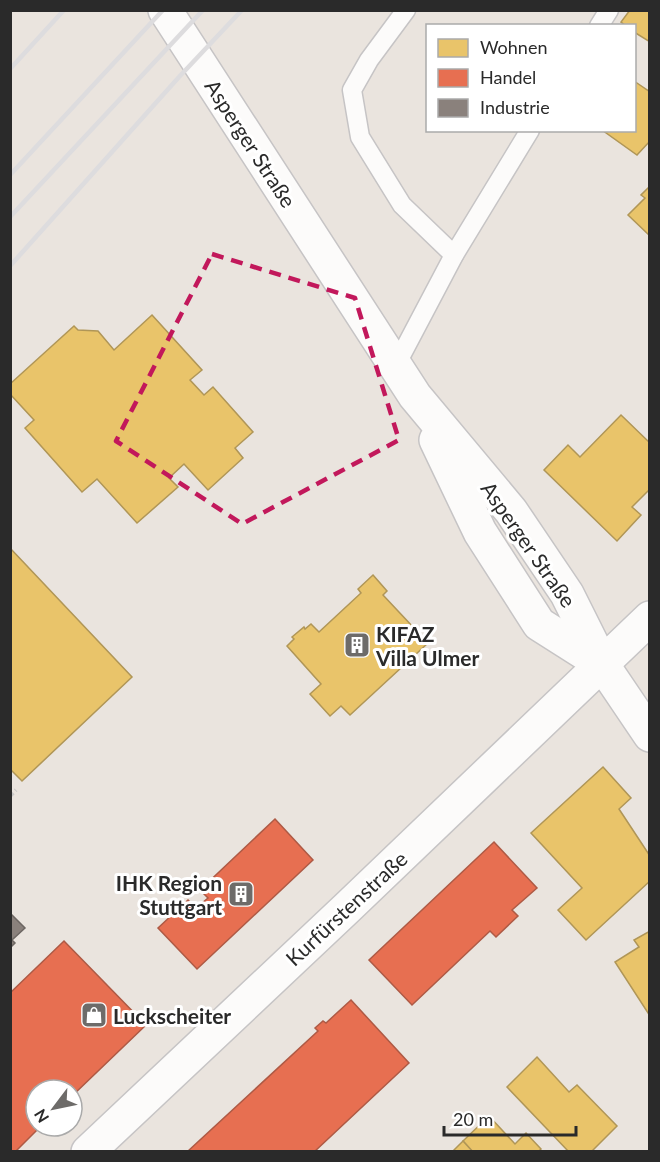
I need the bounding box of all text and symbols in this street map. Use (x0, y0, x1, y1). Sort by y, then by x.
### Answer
legend (426, 24, 636, 132)
text: Wohnen (480, 36, 547, 58)
text: Handel (480, 66, 536, 88)
street label: Asperger Straße (200, 74, 302, 212)
text: Industrie (480, 96, 550, 118)
street label: Asperger Straße (476, 476, 582, 612)
place label: KIFAZ Villa Ulmer (375, 621, 480, 670)
building icon: KIFAZ Villa Ulmer (342, 630, 372, 660)
street label: Kurfürstenstraße (280, 845, 412, 971)
place label: IHK Region Stuttgart (116, 870, 222, 919)
building icon: IHK Region Stuttgart (226, 879, 256, 909)
shop icon: Luckscheiter (79, 1000, 109, 1030)
place label: Luckscheiter (113, 1003, 231, 1028)
north arrow (24, 1078, 84, 1138)
scale bar (444, 1099, 576, 1137)
text: N (30, 1106, 52, 1126)
text: 20 m (453, 1108, 493, 1130)

